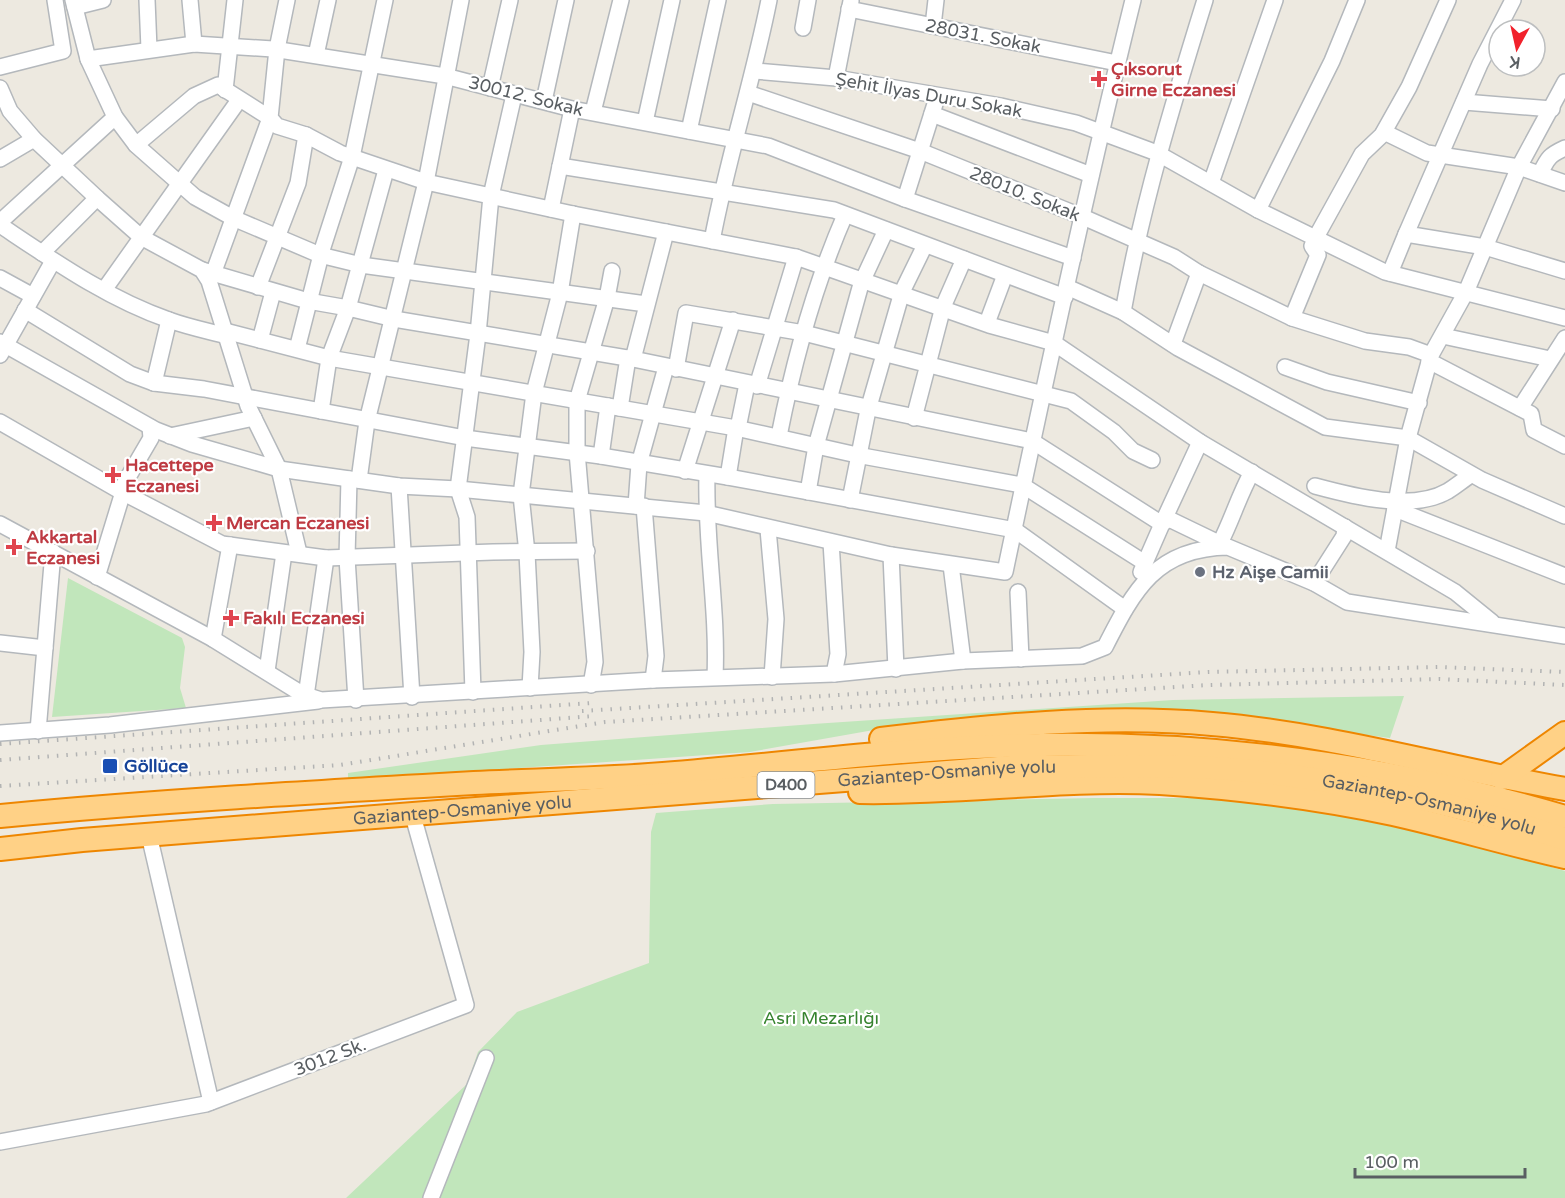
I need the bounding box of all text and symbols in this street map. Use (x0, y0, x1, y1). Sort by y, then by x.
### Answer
street label: 28031. Sokak (923, 14, 1043, 58)
north arrow (1487, 18, 1547, 78)
text: K (1508, 51, 1522, 73)
place label: Çıksorut Girne Eczanesi (1111, 58, 1236, 101)
street label: Şehit İlyas Duru Sokak (834, 68, 1024, 122)
street label: 30012. Sokak (466, 71, 586, 121)
marker: Çıksorut Girne Eczanesi (1092, 72, 1106, 86)
street label: 28010. Sokak (966, 162, 1084, 226)
place label: Hacettepe Eczanesi (125, 454, 214, 497)
marker: Hacettepe Eczanesi (106, 468, 120, 482)
place label: Mercan Eczanesi (226, 512, 369, 534)
marker: Mercan Eczanesi (207, 516, 221, 530)
place label: Akkartal Eczanesi (26, 526, 100, 569)
marker: Akkartal Eczanesi (7, 540, 21, 554)
place label: Hz Aişe Camii (1212, 561, 1329, 583)
marker: Hz Aişe Camii (1193, 565, 1207, 579)
place label: Fakılı Eczanesi (243, 607, 365, 629)
marker: Fakılı Eczanesi (224, 611, 238, 625)
place label: Göllüce (124, 755, 188, 777)
street label: Gaziantep-Osmaniye yolu (837, 756, 1056, 792)
marker: Göllüce (101, 757, 119, 775)
street label: Gaziantep-Osmaniye yolu (1320, 769, 1539, 840)
road number: D400 (758, 772, 814, 798)
street label: Gaziantep-Osmaniye yolu (352, 791, 573, 830)
park label: Asri Mezarlığı (763, 1007, 879, 1029)
street label: 3012 Sk. (291, 1033, 369, 1081)
scale bar (1355, 1141, 1524, 1179)
text: 100 m (1364, 1151, 1419, 1173)

